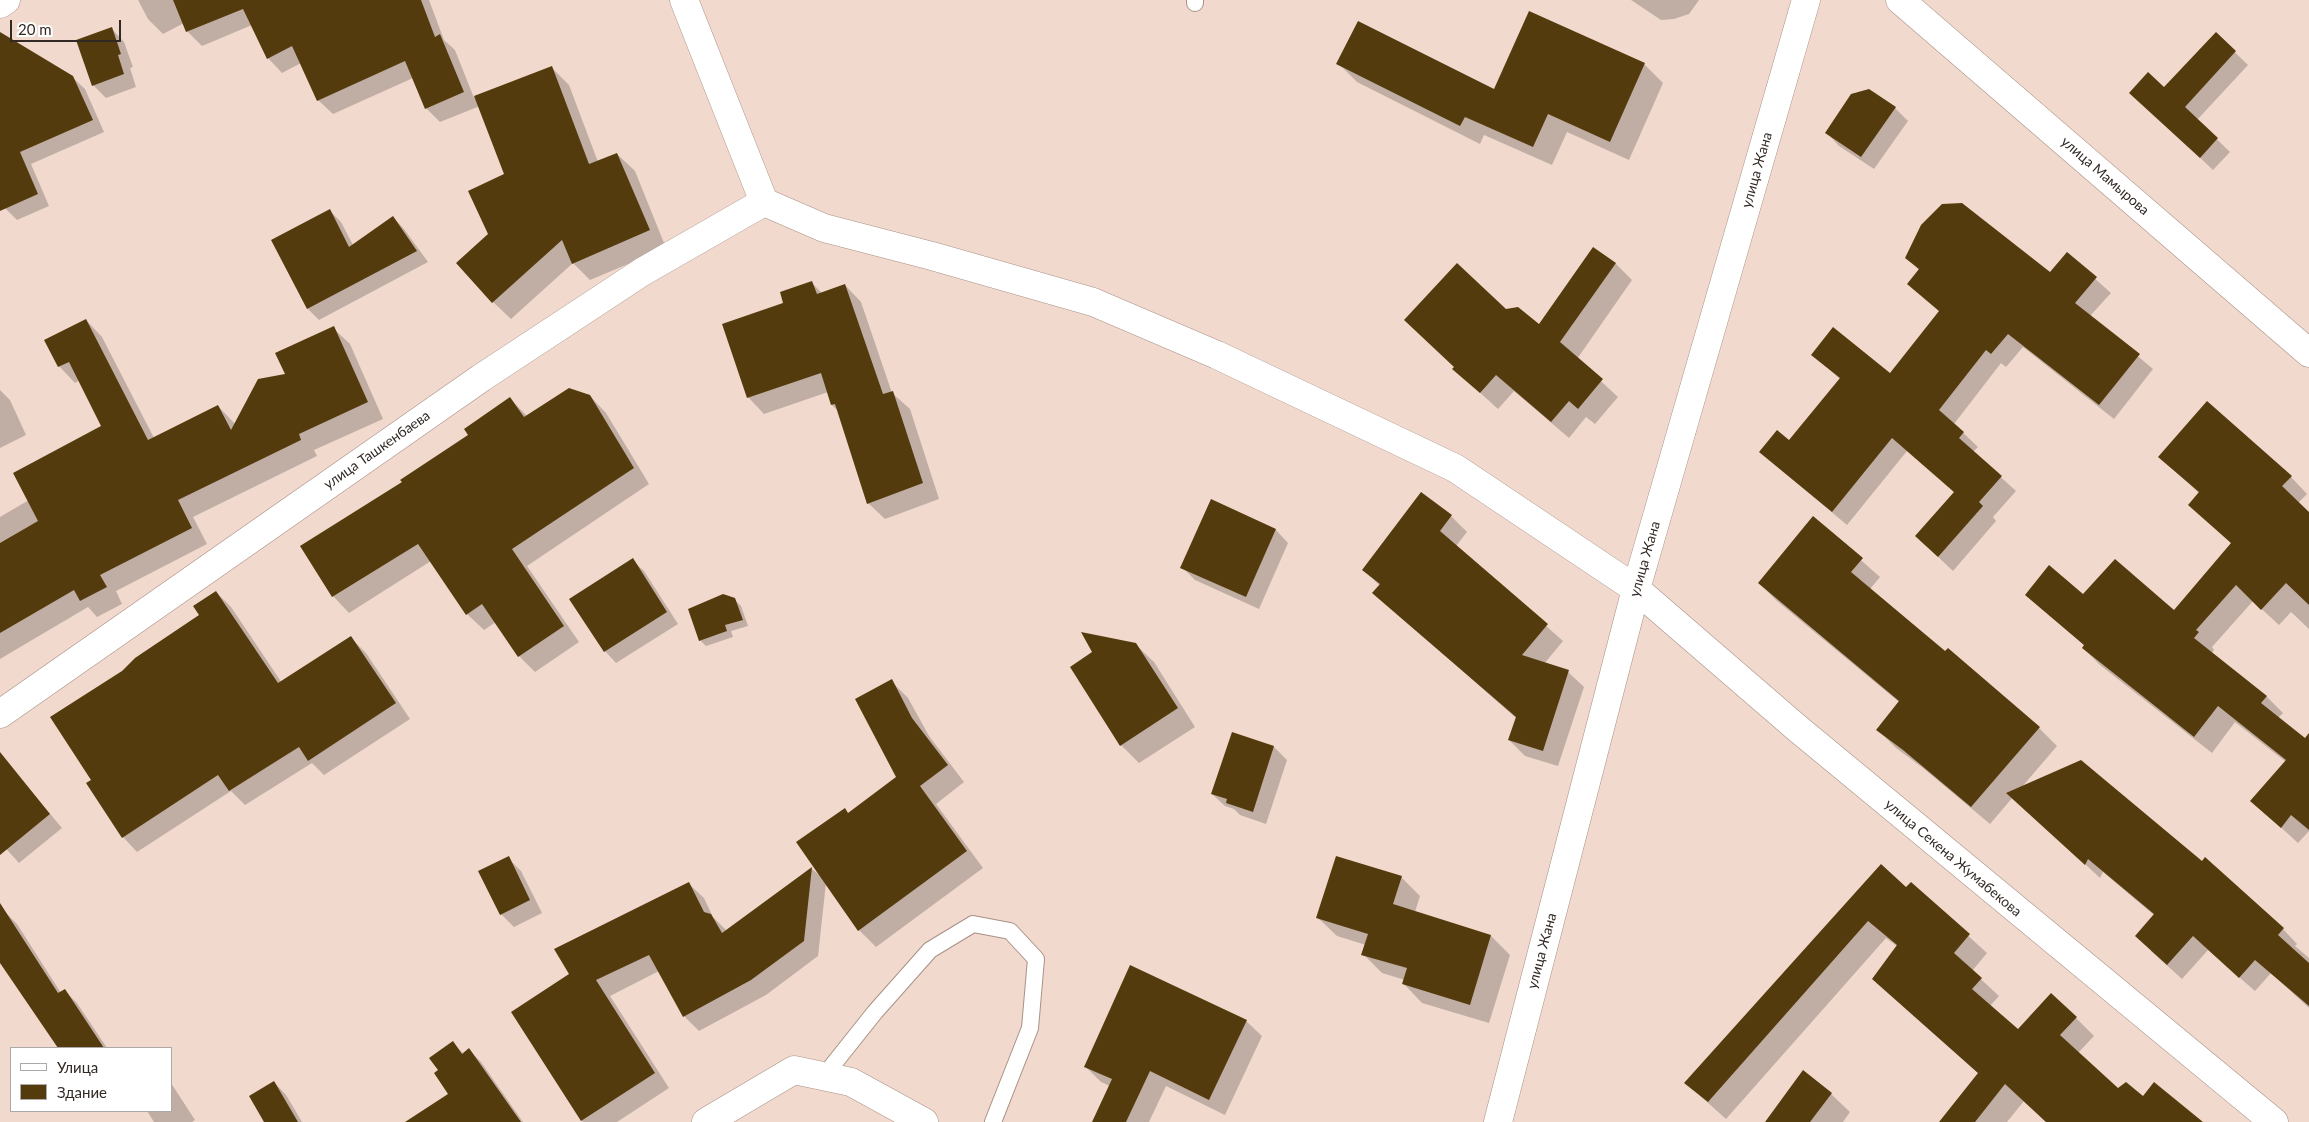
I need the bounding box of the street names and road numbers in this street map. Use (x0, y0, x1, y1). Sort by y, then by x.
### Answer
street label: улица Жана (1738, 130, 1776, 210)
street label: улица Мамырова (2058, 133, 2152, 219)
street label: улица Ташкенбаева (321, 407, 433, 493)
street label: улица Жана (1626, 519, 1664, 599)
street label: улица Секена Жумабекова (1881, 796, 2025, 920)
street label: улица Жана (1524, 911, 1560, 991)

